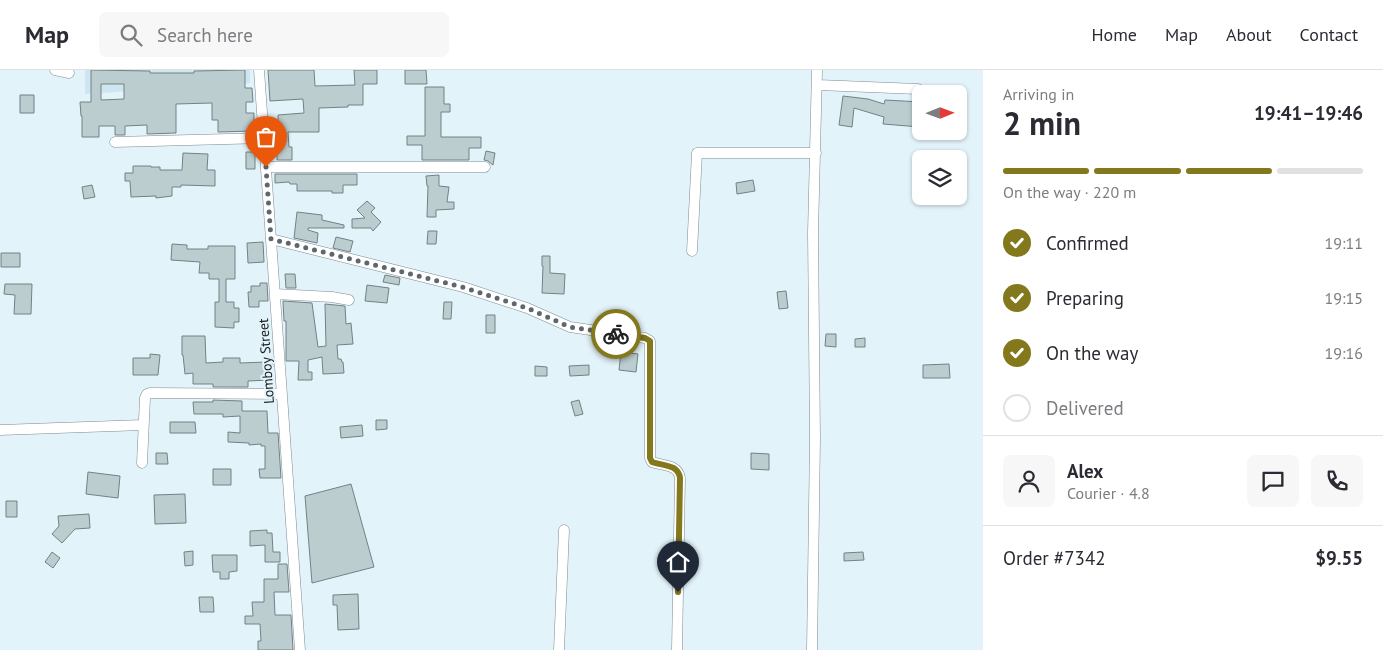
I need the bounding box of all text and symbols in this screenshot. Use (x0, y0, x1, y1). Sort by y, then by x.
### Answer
search box (99, 12, 449, 57)
text: Map (25, 19, 69, 50)
icon: search (117, 21, 145, 49)
text: Search here (157, 23, 253, 47)
text: Home (1091, 23, 1137, 46)
text: Map (1165, 23, 1198, 46)
text: About (1226, 23, 1272, 46)
text: Contact (1300, 23, 1358, 46)
text: Arriving in (1003, 84, 1074, 104)
north arrow (912, 85, 968, 140)
map controls (912, 85, 967, 205)
text: 19:41–19:46 (1254, 101, 1363, 125)
text: 2 min (1003, 102, 1081, 144)
pin (245, 116, 287, 167)
icon: bag (252, 123, 280, 151)
button: layers (912, 150, 967, 205)
text: On the way · 220 m (1003, 182, 1136, 202)
icon: check (1003, 229, 1031, 257)
text: Confirmed (1046, 231, 1129, 255)
text: 19:11 (1325, 233, 1363, 253)
icon: check (1003, 284, 1031, 312)
text: Preparing (1046, 286, 1124, 310)
text: 19:15 (1325, 288, 1363, 308)
courier (591, 309, 641, 359)
street label: Lomboy Street (254, 317, 278, 404)
icon: bike (602, 320, 630, 348)
icon: check (1003, 339, 1031, 367)
text: On the way (1046, 341, 1138, 365)
text: 19:16 (1325, 343, 1363, 363)
text: Delivered (1046, 396, 1124, 420)
button: person (1003, 455, 1055, 507)
button: chat (1247, 455, 1299, 507)
button: phone (1311, 455, 1363, 507)
text: Alex (1067, 459, 1103, 483)
text: Courier · 4.8 (1067, 483, 1150, 503)
pin (657, 541, 699, 592)
text: Order #7342 (1003, 546, 1106, 570)
text: $9.55 (1315, 546, 1363, 570)
icon: home (664, 548, 692, 576)

